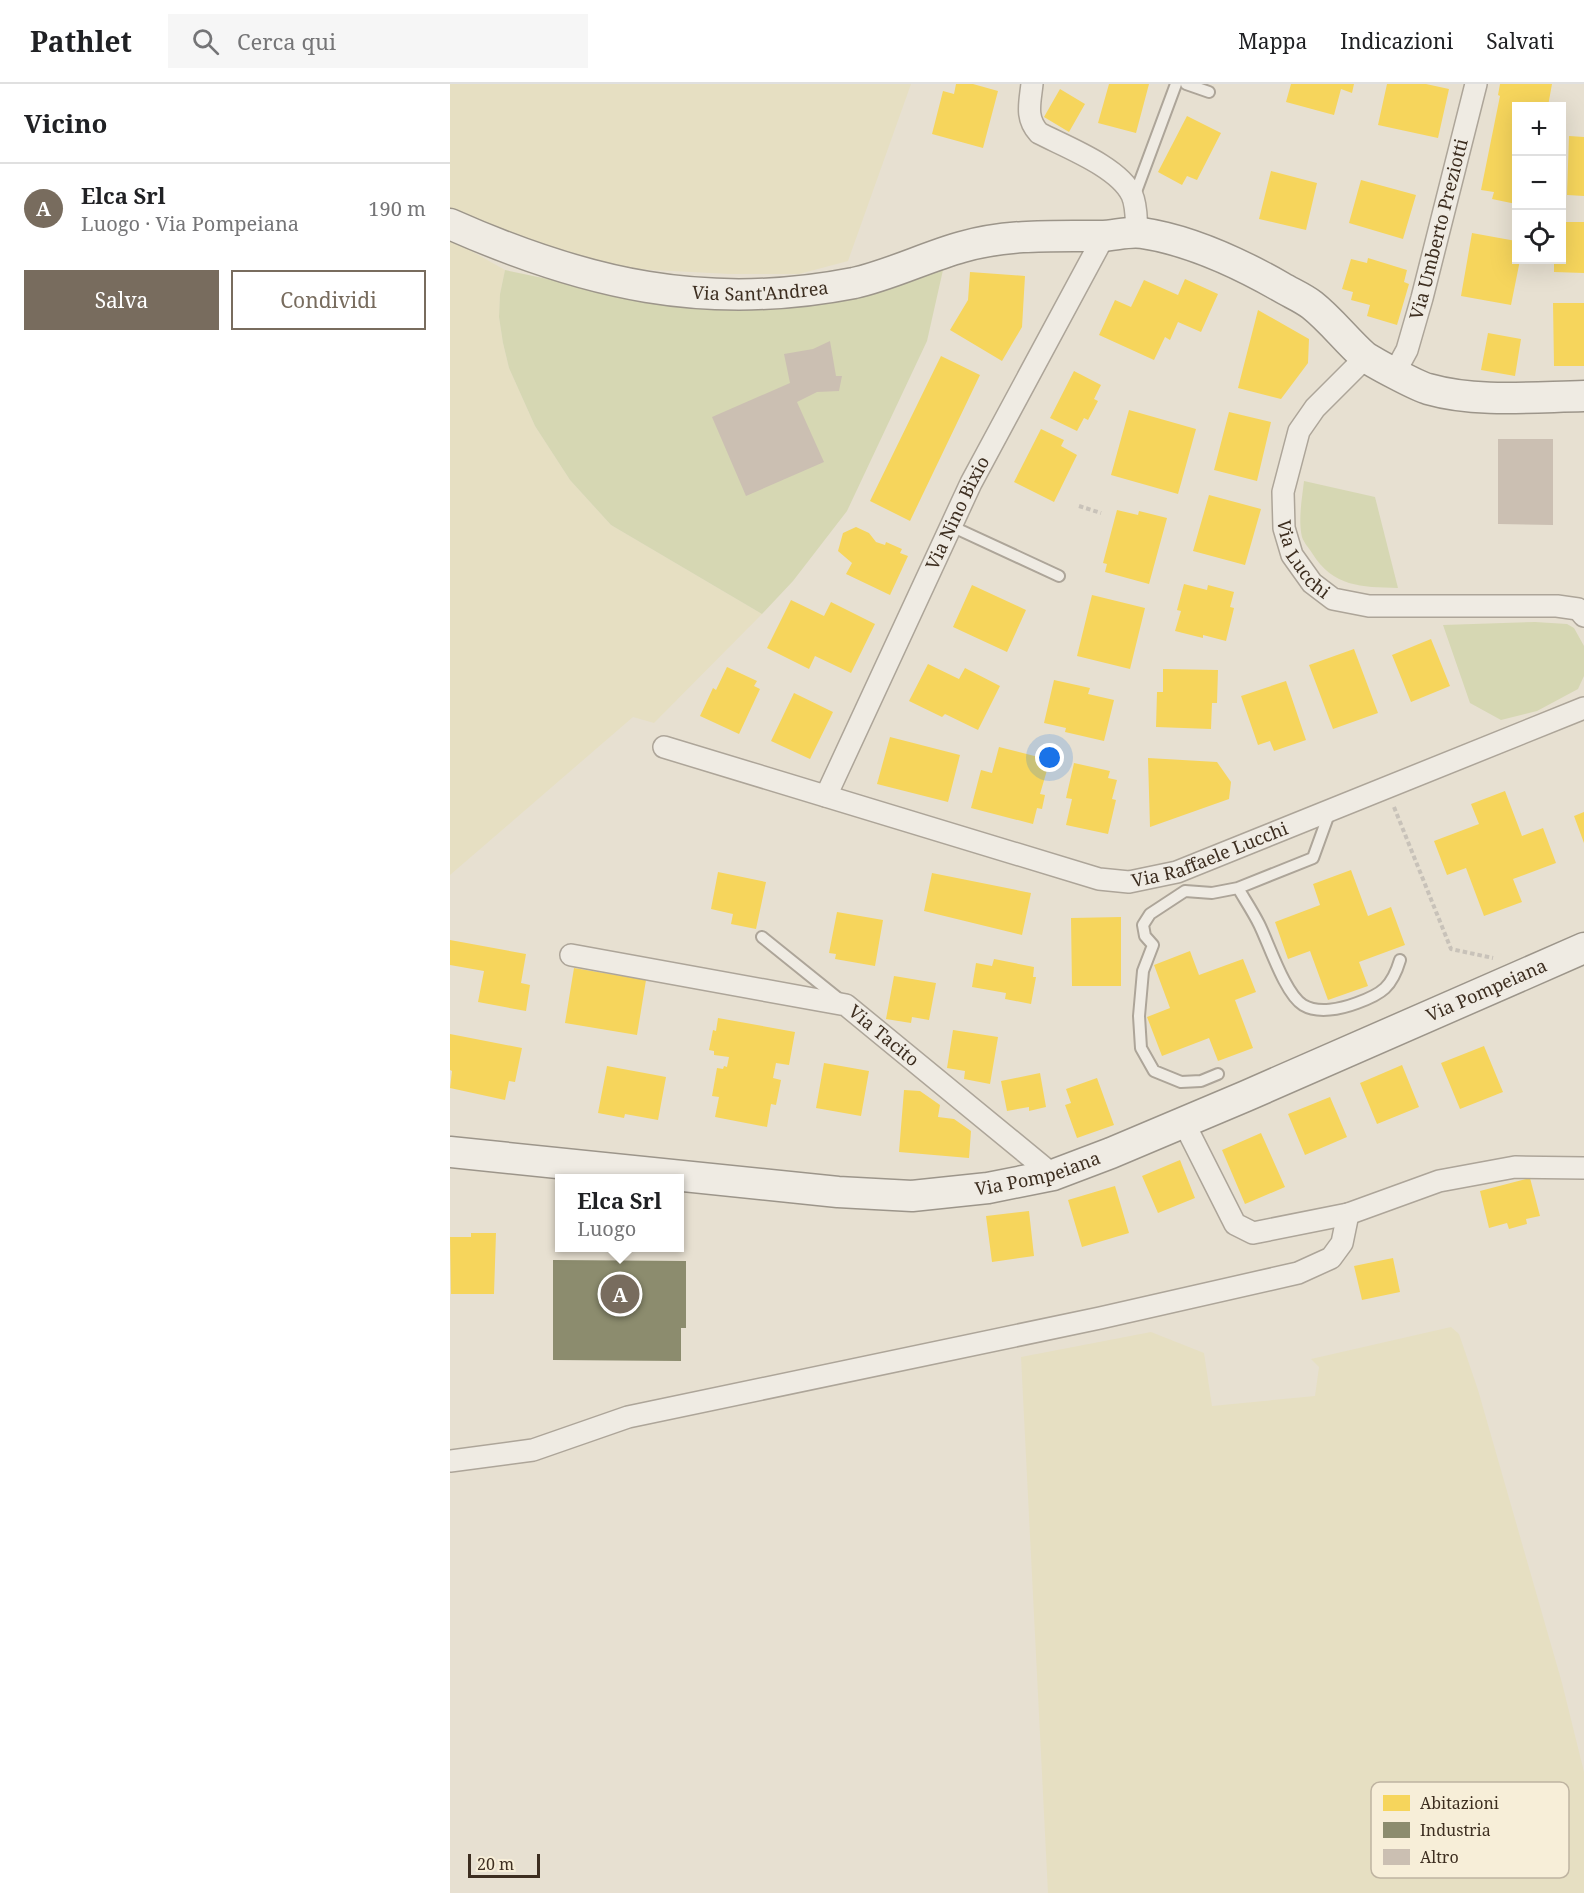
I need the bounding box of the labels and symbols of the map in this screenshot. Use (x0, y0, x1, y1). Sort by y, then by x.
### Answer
street label: Via Umberto Preziotti (1403, 136, 1473, 322)
street label: Via Sant'Andrea (691, 275, 830, 306)
street label: Via Nino Bixio (919, 452, 994, 573)
street label: Via Lucchi (1273, 519, 1335, 604)
your location (1035, 743, 1064, 772)
street label: Via Raffaele Lucchi (1129, 816, 1291, 892)
street label: Via Pompeiana (1422, 953, 1550, 1027)
street label: Via Tacito (844, 999, 924, 1071)
street label: Via Pompeiana (973, 1145, 1103, 1200)
pin: A (600, 1272, 640, 1316)
legend (1371, 1782, 1569, 1878)
text: Abitazioni (1420, 1792, 1499, 1814)
text: Industria (1420, 1819, 1491, 1841)
text: Altro (1420, 1846, 1459, 1868)
scale bar (468, 1851, 540, 1878)

